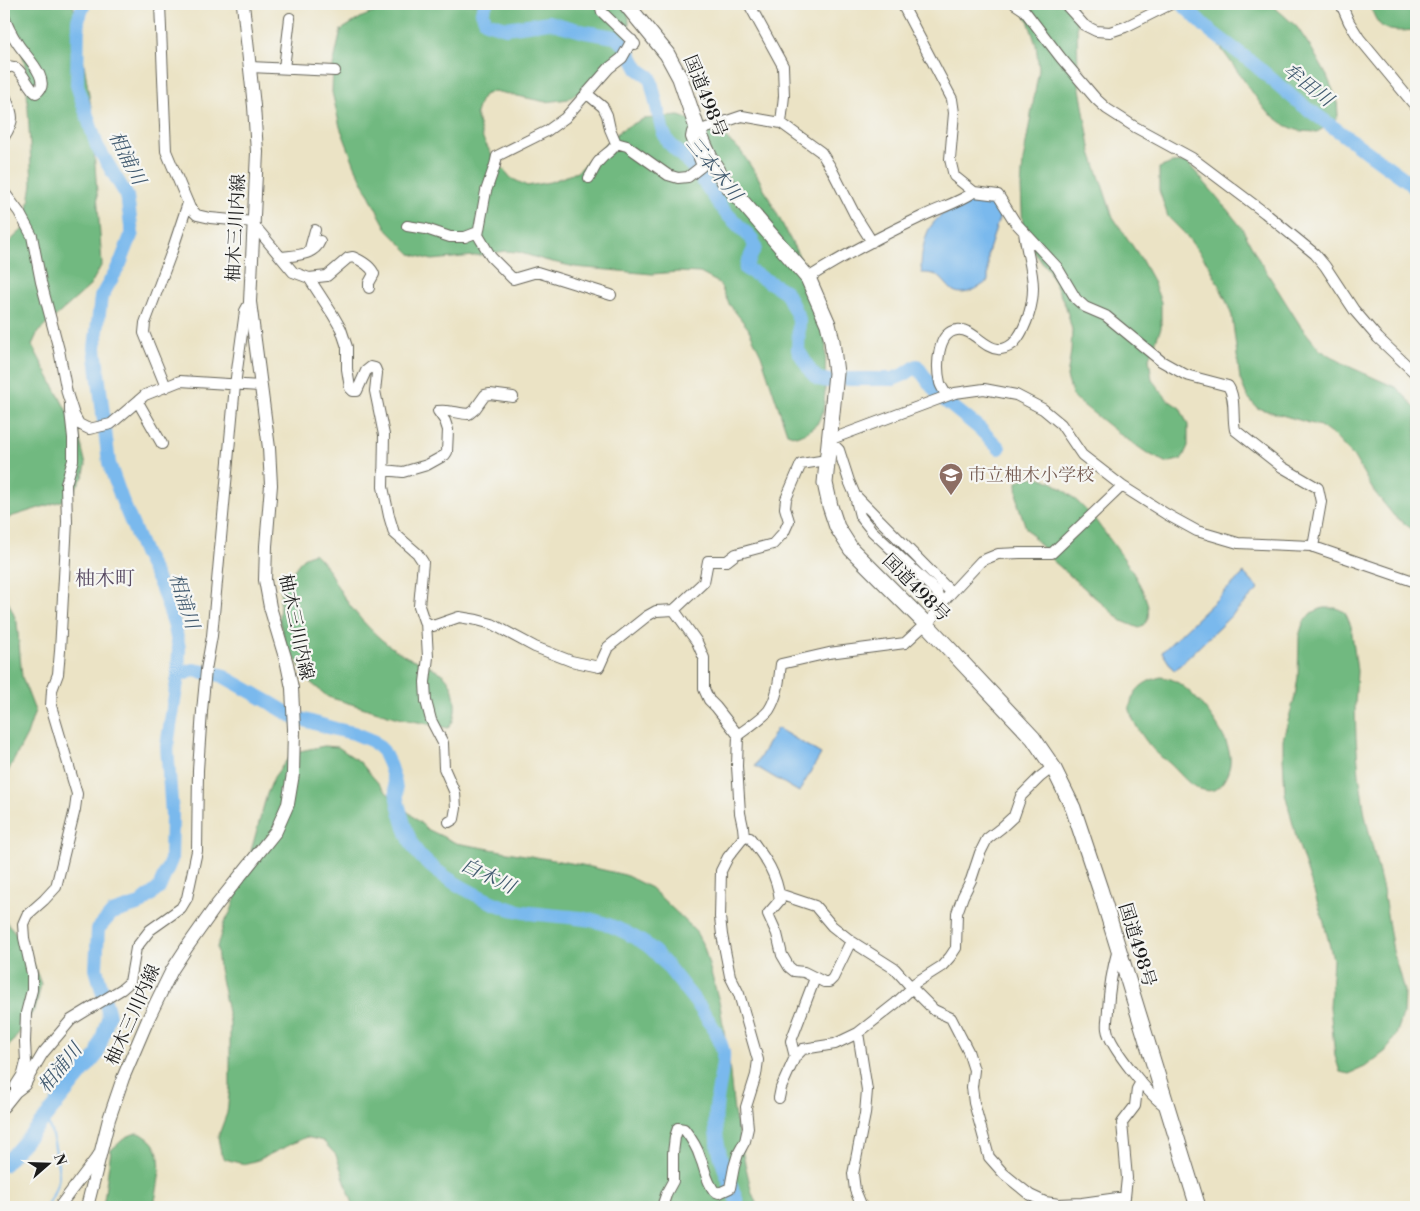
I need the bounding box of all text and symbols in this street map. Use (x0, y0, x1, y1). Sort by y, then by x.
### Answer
street label: 国道498号 (678, 52, 732, 140)
water label: 牟田川 (1278, 58, 1339, 113)
water label: 相浦川 (103, 127, 152, 191)
water label: 三本木川 (681, 132, 748, 208)
street label: 柚木三川内線 (222, 173, 250, 283)
school or university icon: 市立柚木小学校 (938, 462, 964, 496)
place label: 市立柚木小学校 (968, 464, 1094, 487)
street label: 国道498号 (877, 549, 955, 627)
district label: 柚木町 (75, 567, 135, 592)
water label: 相浦川 (164, 570, 205, 634)
street label: 柚木三川内線 (274, 572, 318, 682)
water label: 白木川 (457, 853, 521, 900)
street label: 国道498号 (1113, 900, 1161, 990)
street label: 柚木三川内線 (101, 961, 165, 1069)
water label: 相浦川 (33, 1037, 89, 1098)
north arrow (22, 1138, 72, 1188)
text: N (49, 1152, 70, 1168)

